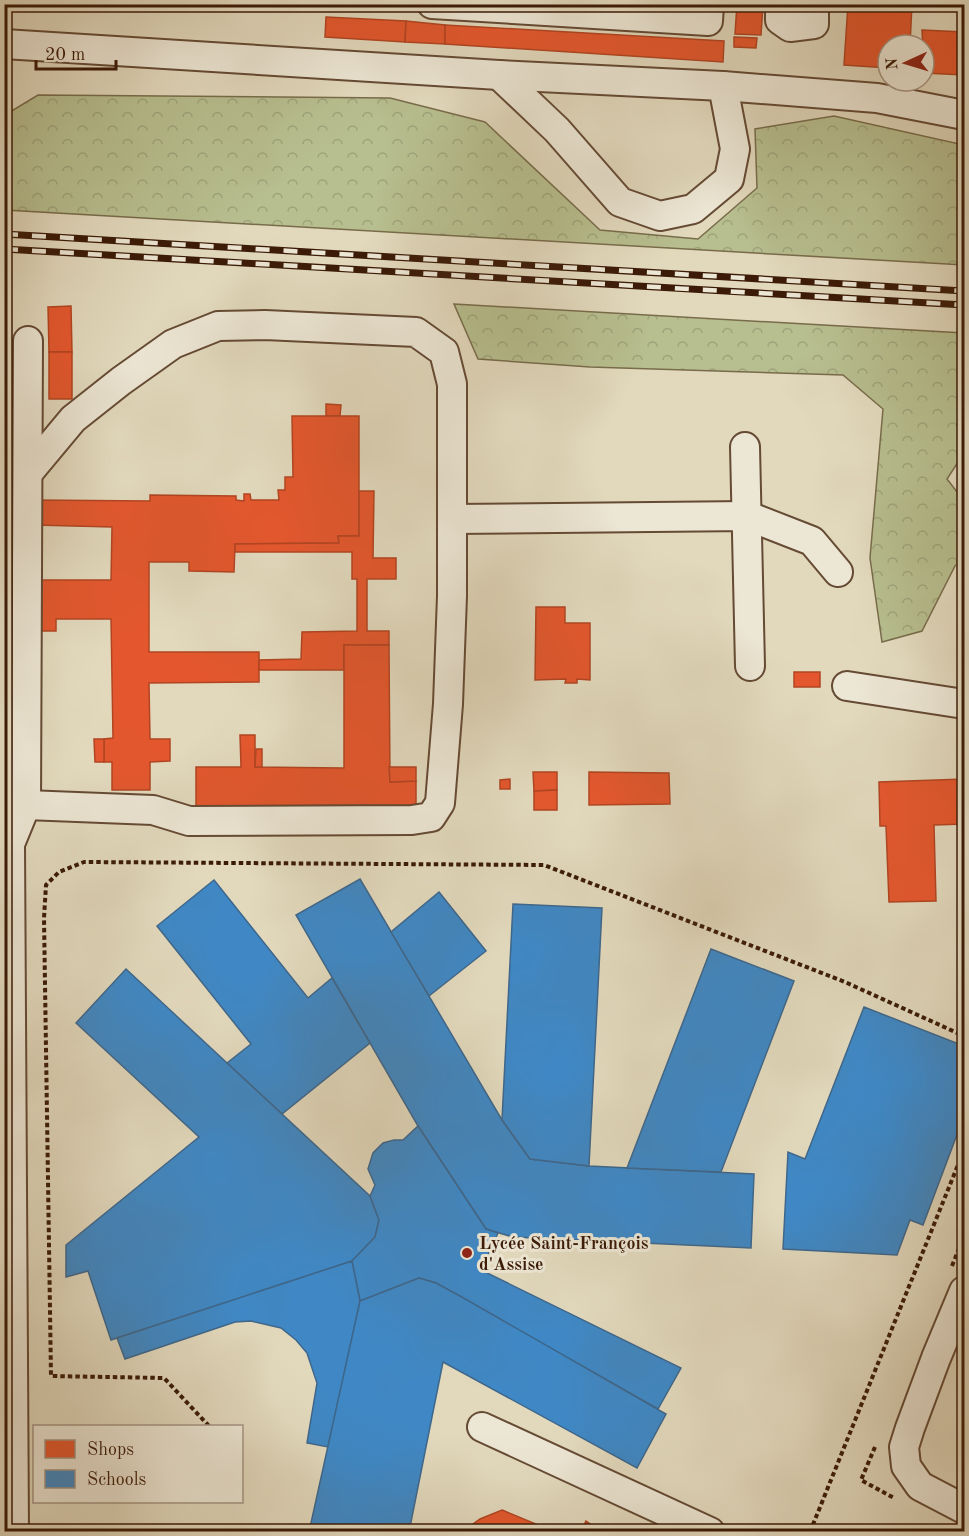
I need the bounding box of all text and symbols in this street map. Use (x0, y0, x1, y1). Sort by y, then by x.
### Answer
scale bar (36, 33, 116, 71)
north arrow (876, 33, 936, 93)
text: 20 m (45, 46, 85, 64)
text: N (885, 56, 901, 71)
place label: Lycée Saint-François d'Assise (479, 1235, 649, 1274)
marker: Lycée Saint-François d'Assise (460, 1246, 474, 1260)
legend (33, 1425, 243, 1503)
text: Shops (87, 1441, 134, 1459)
text: Schools (87, 1471, 147, 1489)

